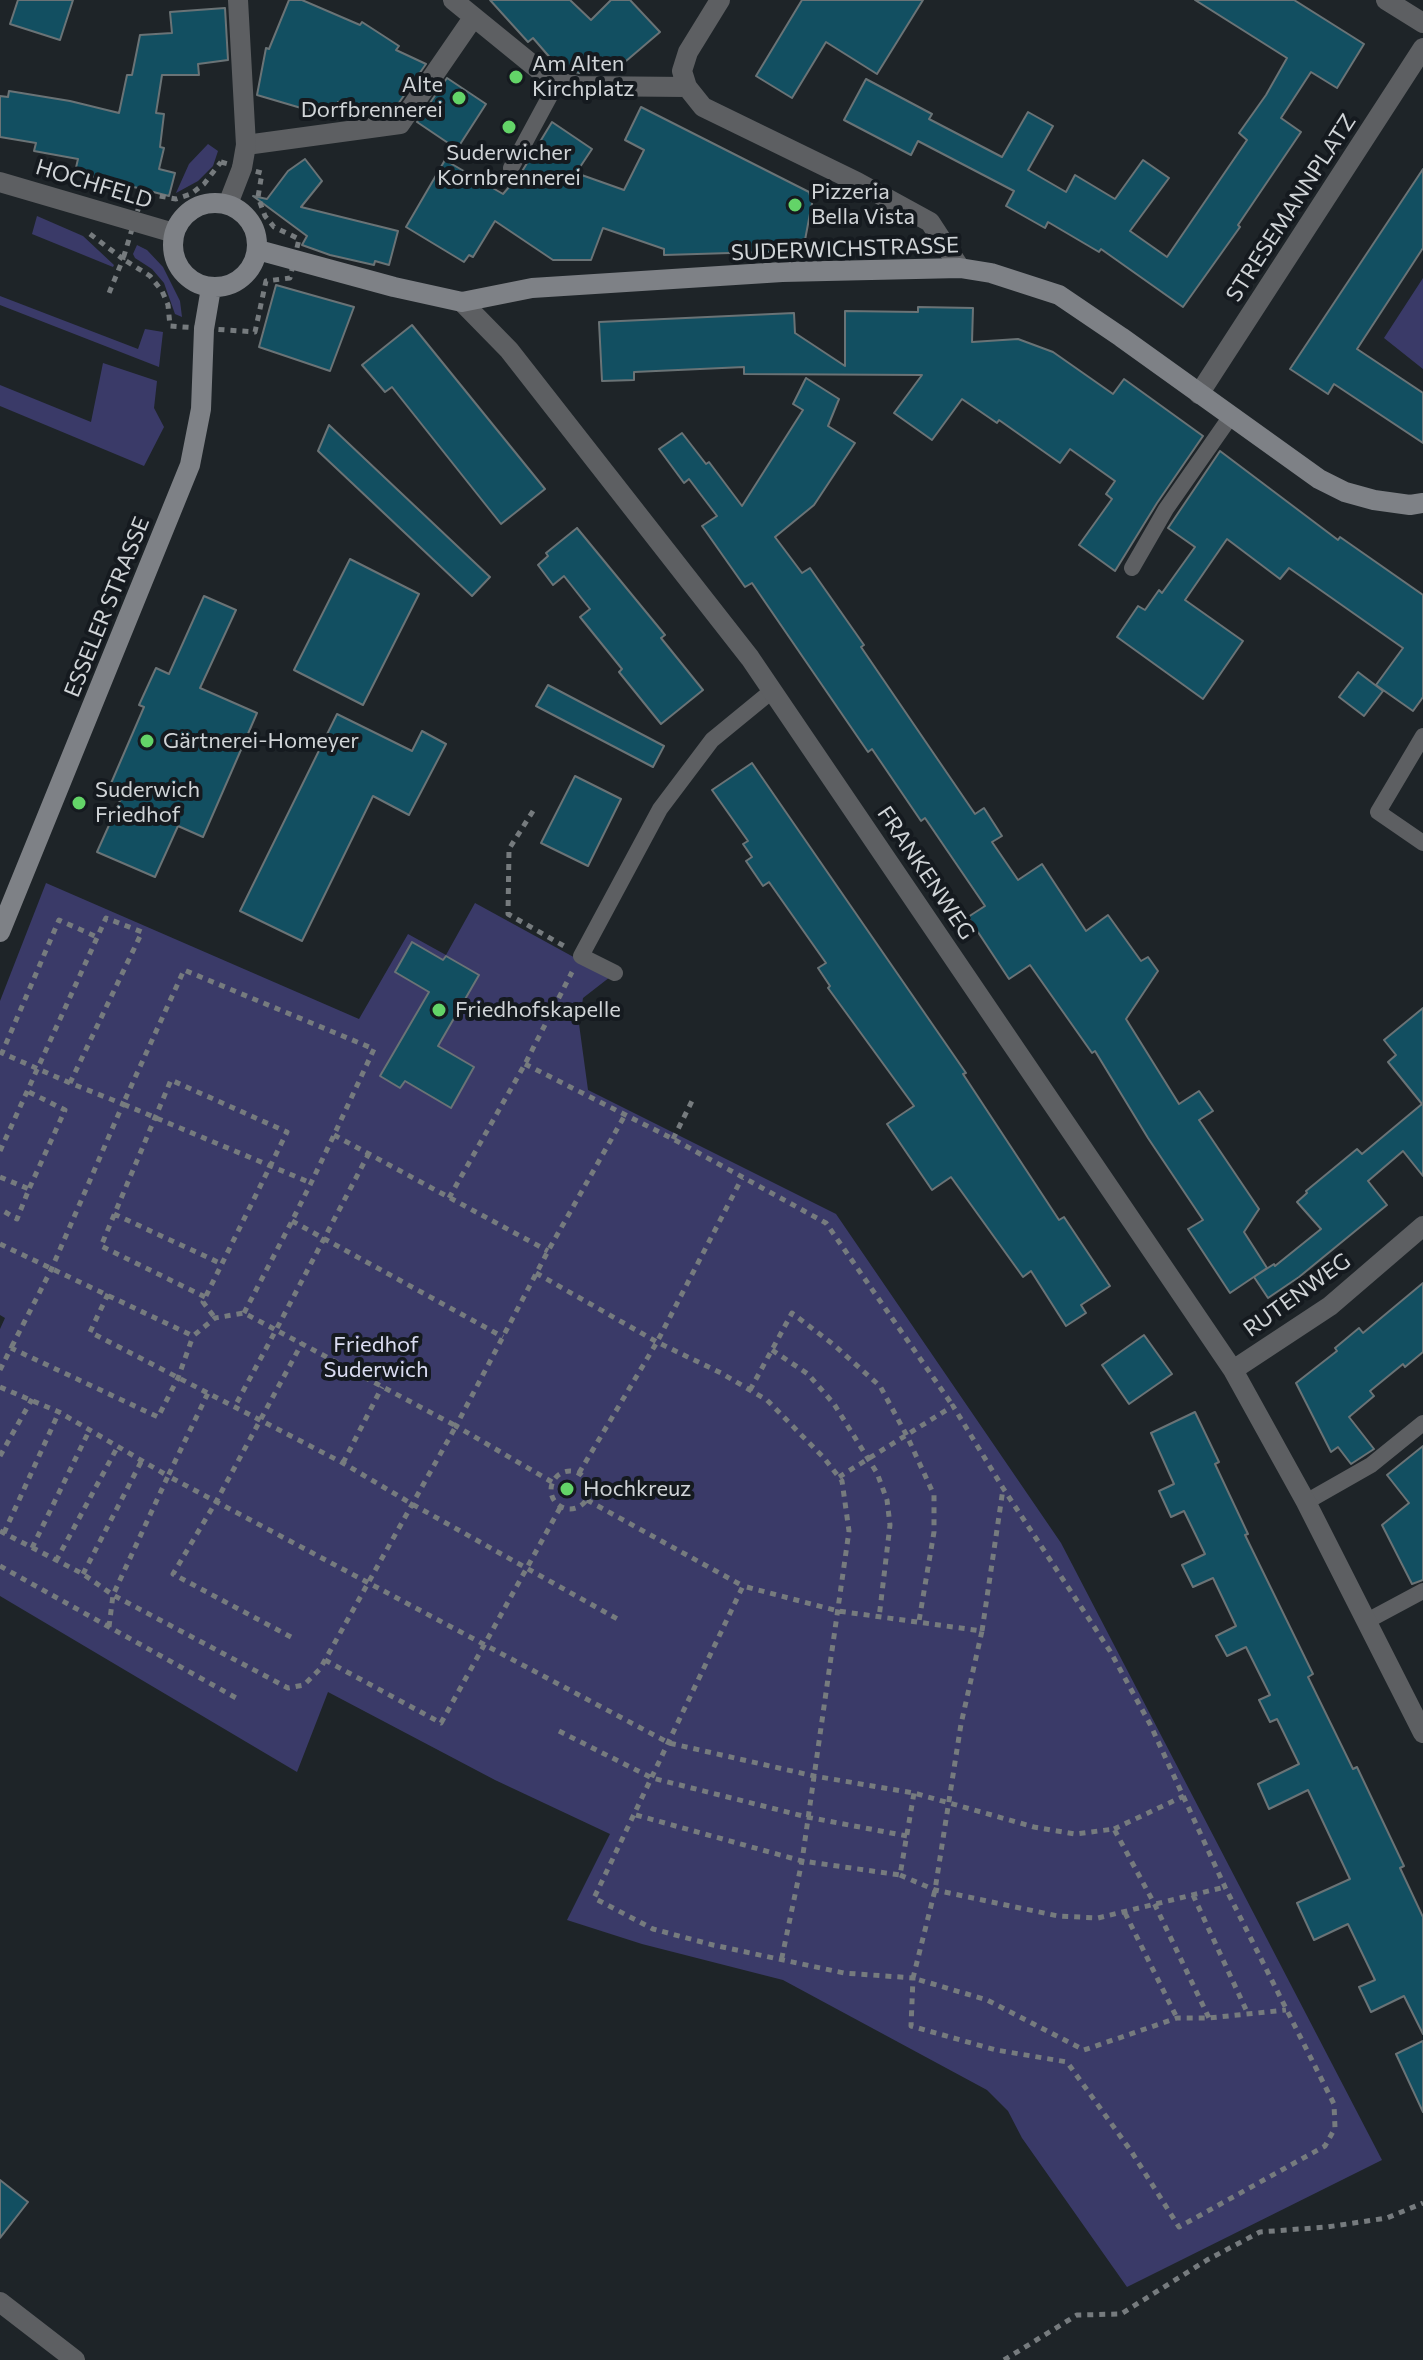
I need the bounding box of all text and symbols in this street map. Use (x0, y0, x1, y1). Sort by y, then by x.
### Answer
place label: Am Alten Kirchplatz (532, 51, 634, 102)
marker: Am Alten Kirchplatz (507, 68, 525, 86)
place label: Alte Dorfbrennerei (301, 72, 443, 124)
marker: Alte Dorfbrennerei (450, 89, 468, 107)
street label: STRESEMANNPLATZ (1220, 109, 1362, 307)
marker: Suderwicher Kornbrennerei (500, 118, 518, 136)
place label: Suderwicher Kornbrennerei (437, 140, 581, 192)
street label: HOCHFELD (33, 154, 155, 214)
place label: Pizzeria Bella Vista (811, 179, 915, 230)
marker: Pizzeria Bella Vista (786, 196, 804, 214)
street label: SUDERWICHSTRASSE (730, 232, 960, 266)
street label: ESSELER STRASSE (59, 513, 155, 701)
place label: Gärtnerei-Homeyer (163, 728, 359, 754)
marker: Gärtnerei-Homeyer (138, 732, 156, 750)
place label: Suderwich Friedhof (95, 777, 200, 828)
marker: Suderwich Friedhof (70, 794, 88, 812)
street label: FRANKENWEG (872, 801, 980, 945)
place label: Friedhofskapelle (455, 997, 621, 1023)
marker: Friedhofskapelle (430, 1001, 448, 1019)
street label: RUTENWEG (1238, 1247, 1356, 1343)
park label: Friedhof Suderwich (323, 1332, 429, 1384)
place label: Hochkreuz (583, 1476, 691, 1502)
marker: Hochkreuz (558, 1480, 576, 1498)

